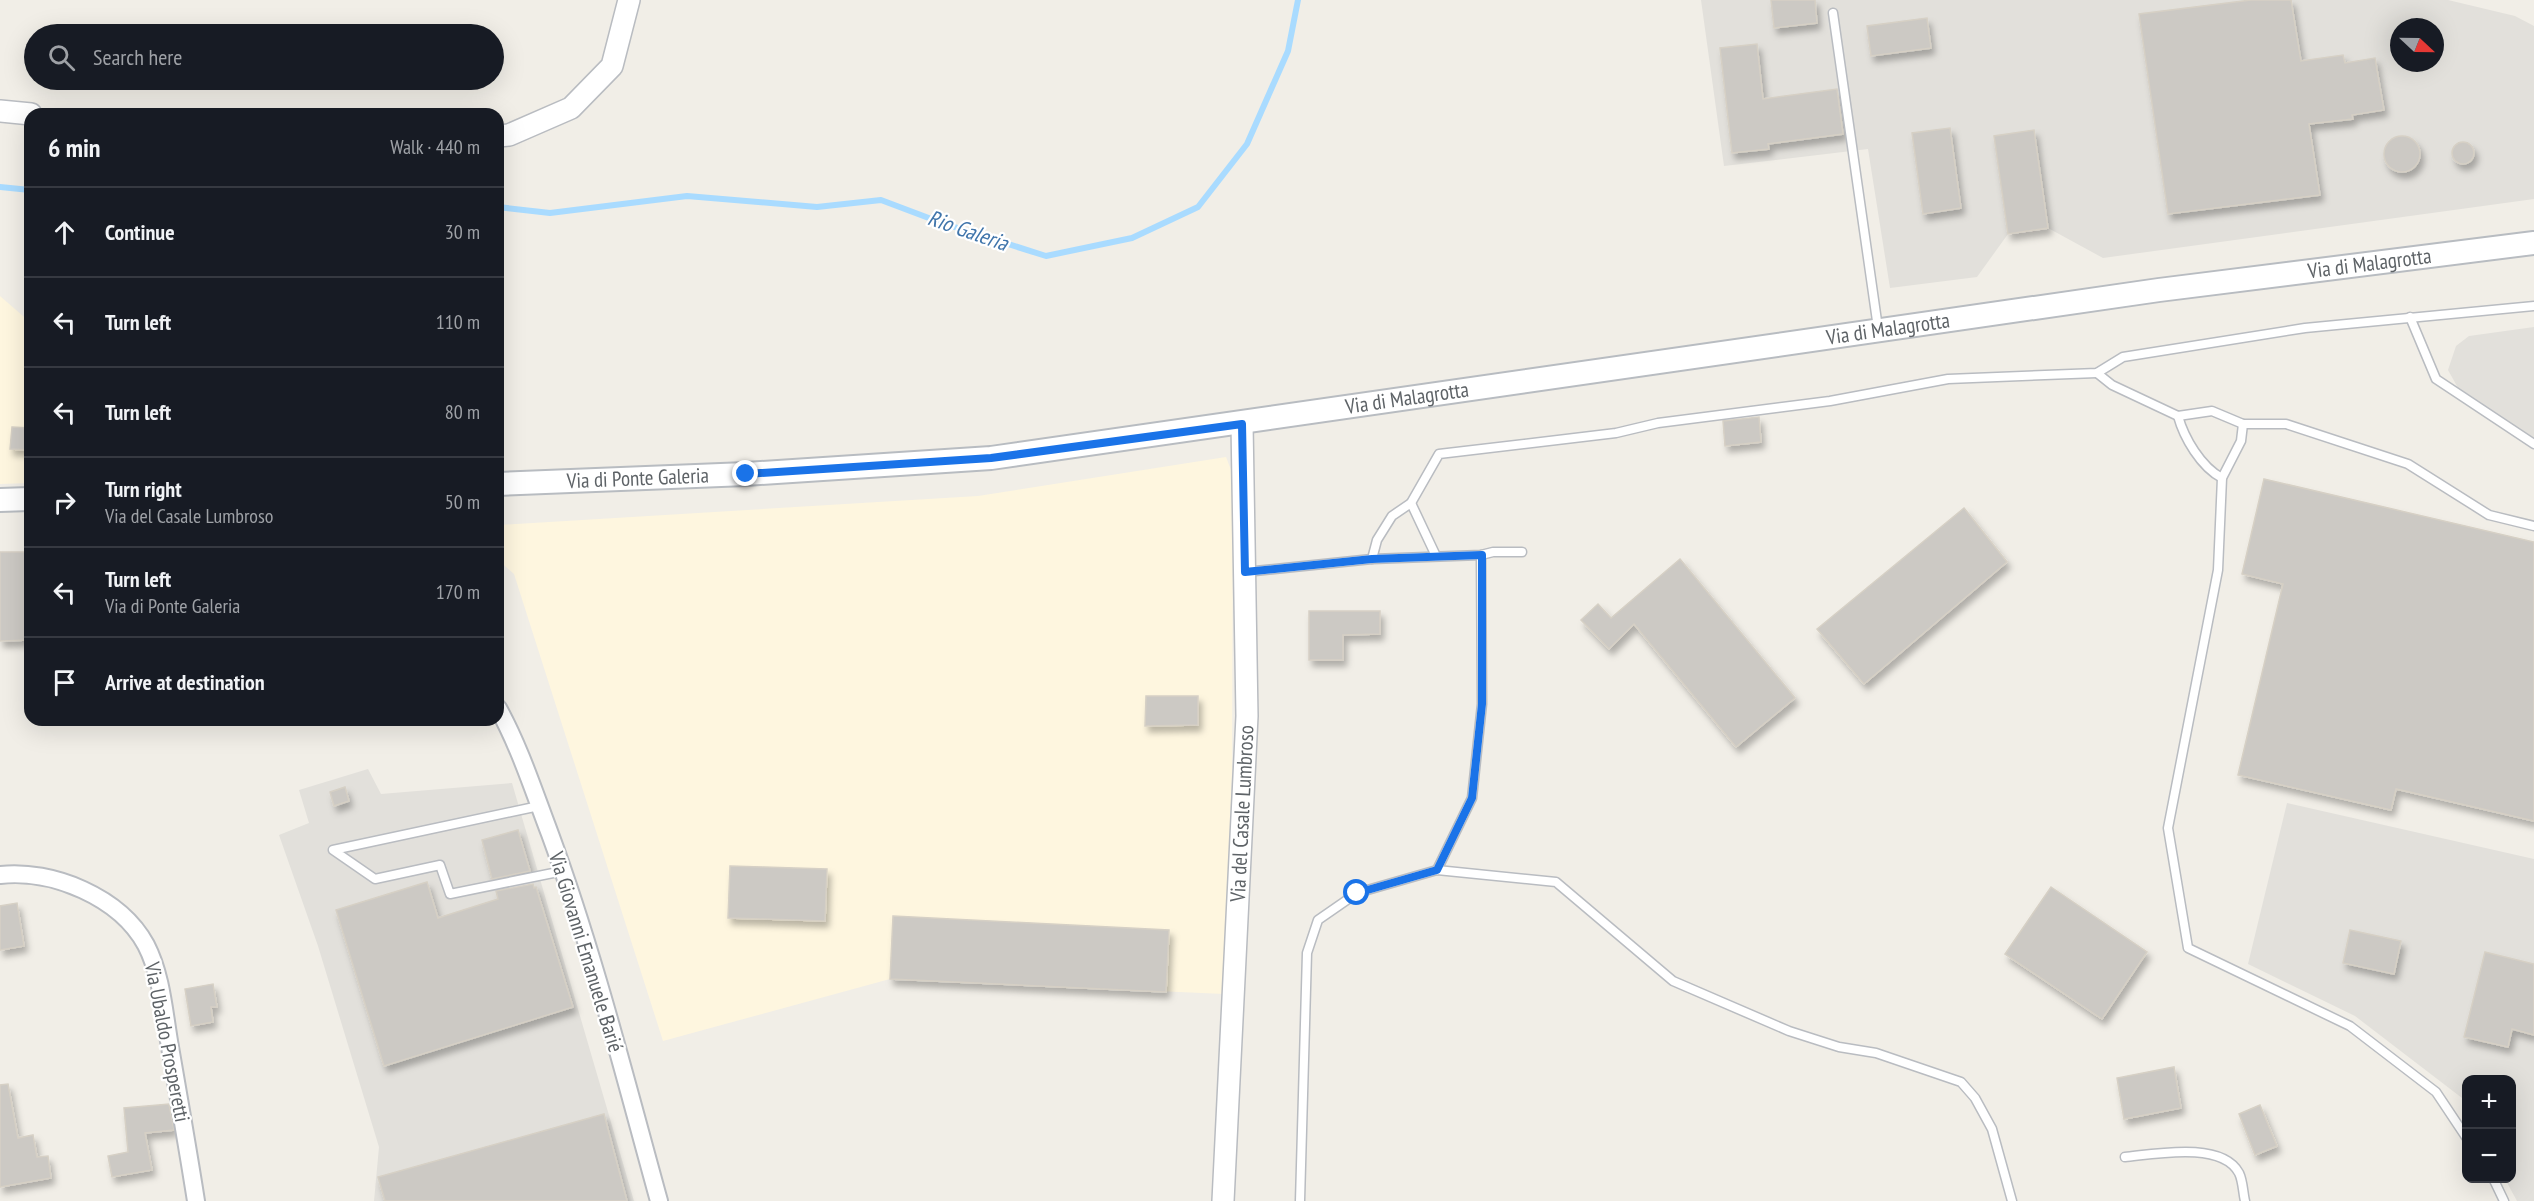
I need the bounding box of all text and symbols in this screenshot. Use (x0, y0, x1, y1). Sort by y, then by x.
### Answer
north arrow (2390, 18, 2444, 72)
search box (24, 24, 504, 90)
icon: search (45, 41, 78, 74)
text: Search here (93, 43, 182, 71)
text: 6 min (48, 131, 101, 164)
text: Walk · 440 m (390, 134, 480, 160)
water label: Rio Galeria (924, 203, 1013, 257)
icon: ahead (48, 216, 81, 249)
text: Continue (105, 218, 175, 246)
text: 30 m (445, 219, 480, 245)
street label: Via di Malagrotta (2305, 242, 2433, 284)
icon: left (48, 306, 81, 339)
street label: Via di Malagrotta (1824, 306, 1951, 351)
text: Turn left (105, 308, 171, 336)
text: 110 m (436, 309, 480, 335)
street label: Via di Malagrotta (1343, 375, 1470, 420)
icon: left (48, 396, 81, 429)
text: Turn left (105, 398, 171, 426)
text: 80 m (445, 399, 480, 425)
route end (732, 460, 758, 486)
street label: Via di Ponte Galeria (565, 462, 709, 494)
text: Turn right (105, 475, 182, 503)
icon: right (48, 486, 81, 519)
text: 50 m (445, 489, 480, 515)
text: Via del Casale Lumbroso (105, 503, 273, 529)
text: Turn left (105, 565, 171, 593)
icon: left (48, 576, 81, 609)
text: 170 m (436, 579, 480, 605)
text: Via di Ponte Galeria (105, 593, 240, 619)
icon: arrive (48, 666, 81, 699)
text: Arrive at destination (105, 668, 265, 696)
street label: Via del Casale Lumbroso (1224, 724, 1260, 904)
street label: Via Giovanni Emanuele Barié (543, 847, 630, 1055)
route start (1343, 879, 1369, 905)
street label: Via Ubaldo Prosperetti (139, 959, 196, 1124)
map controls (2462, 1075, 2516, 1183)
button: + (2462, 1075, 2516, 1129)
button: − (2462, 1129, 2516, 1183)

